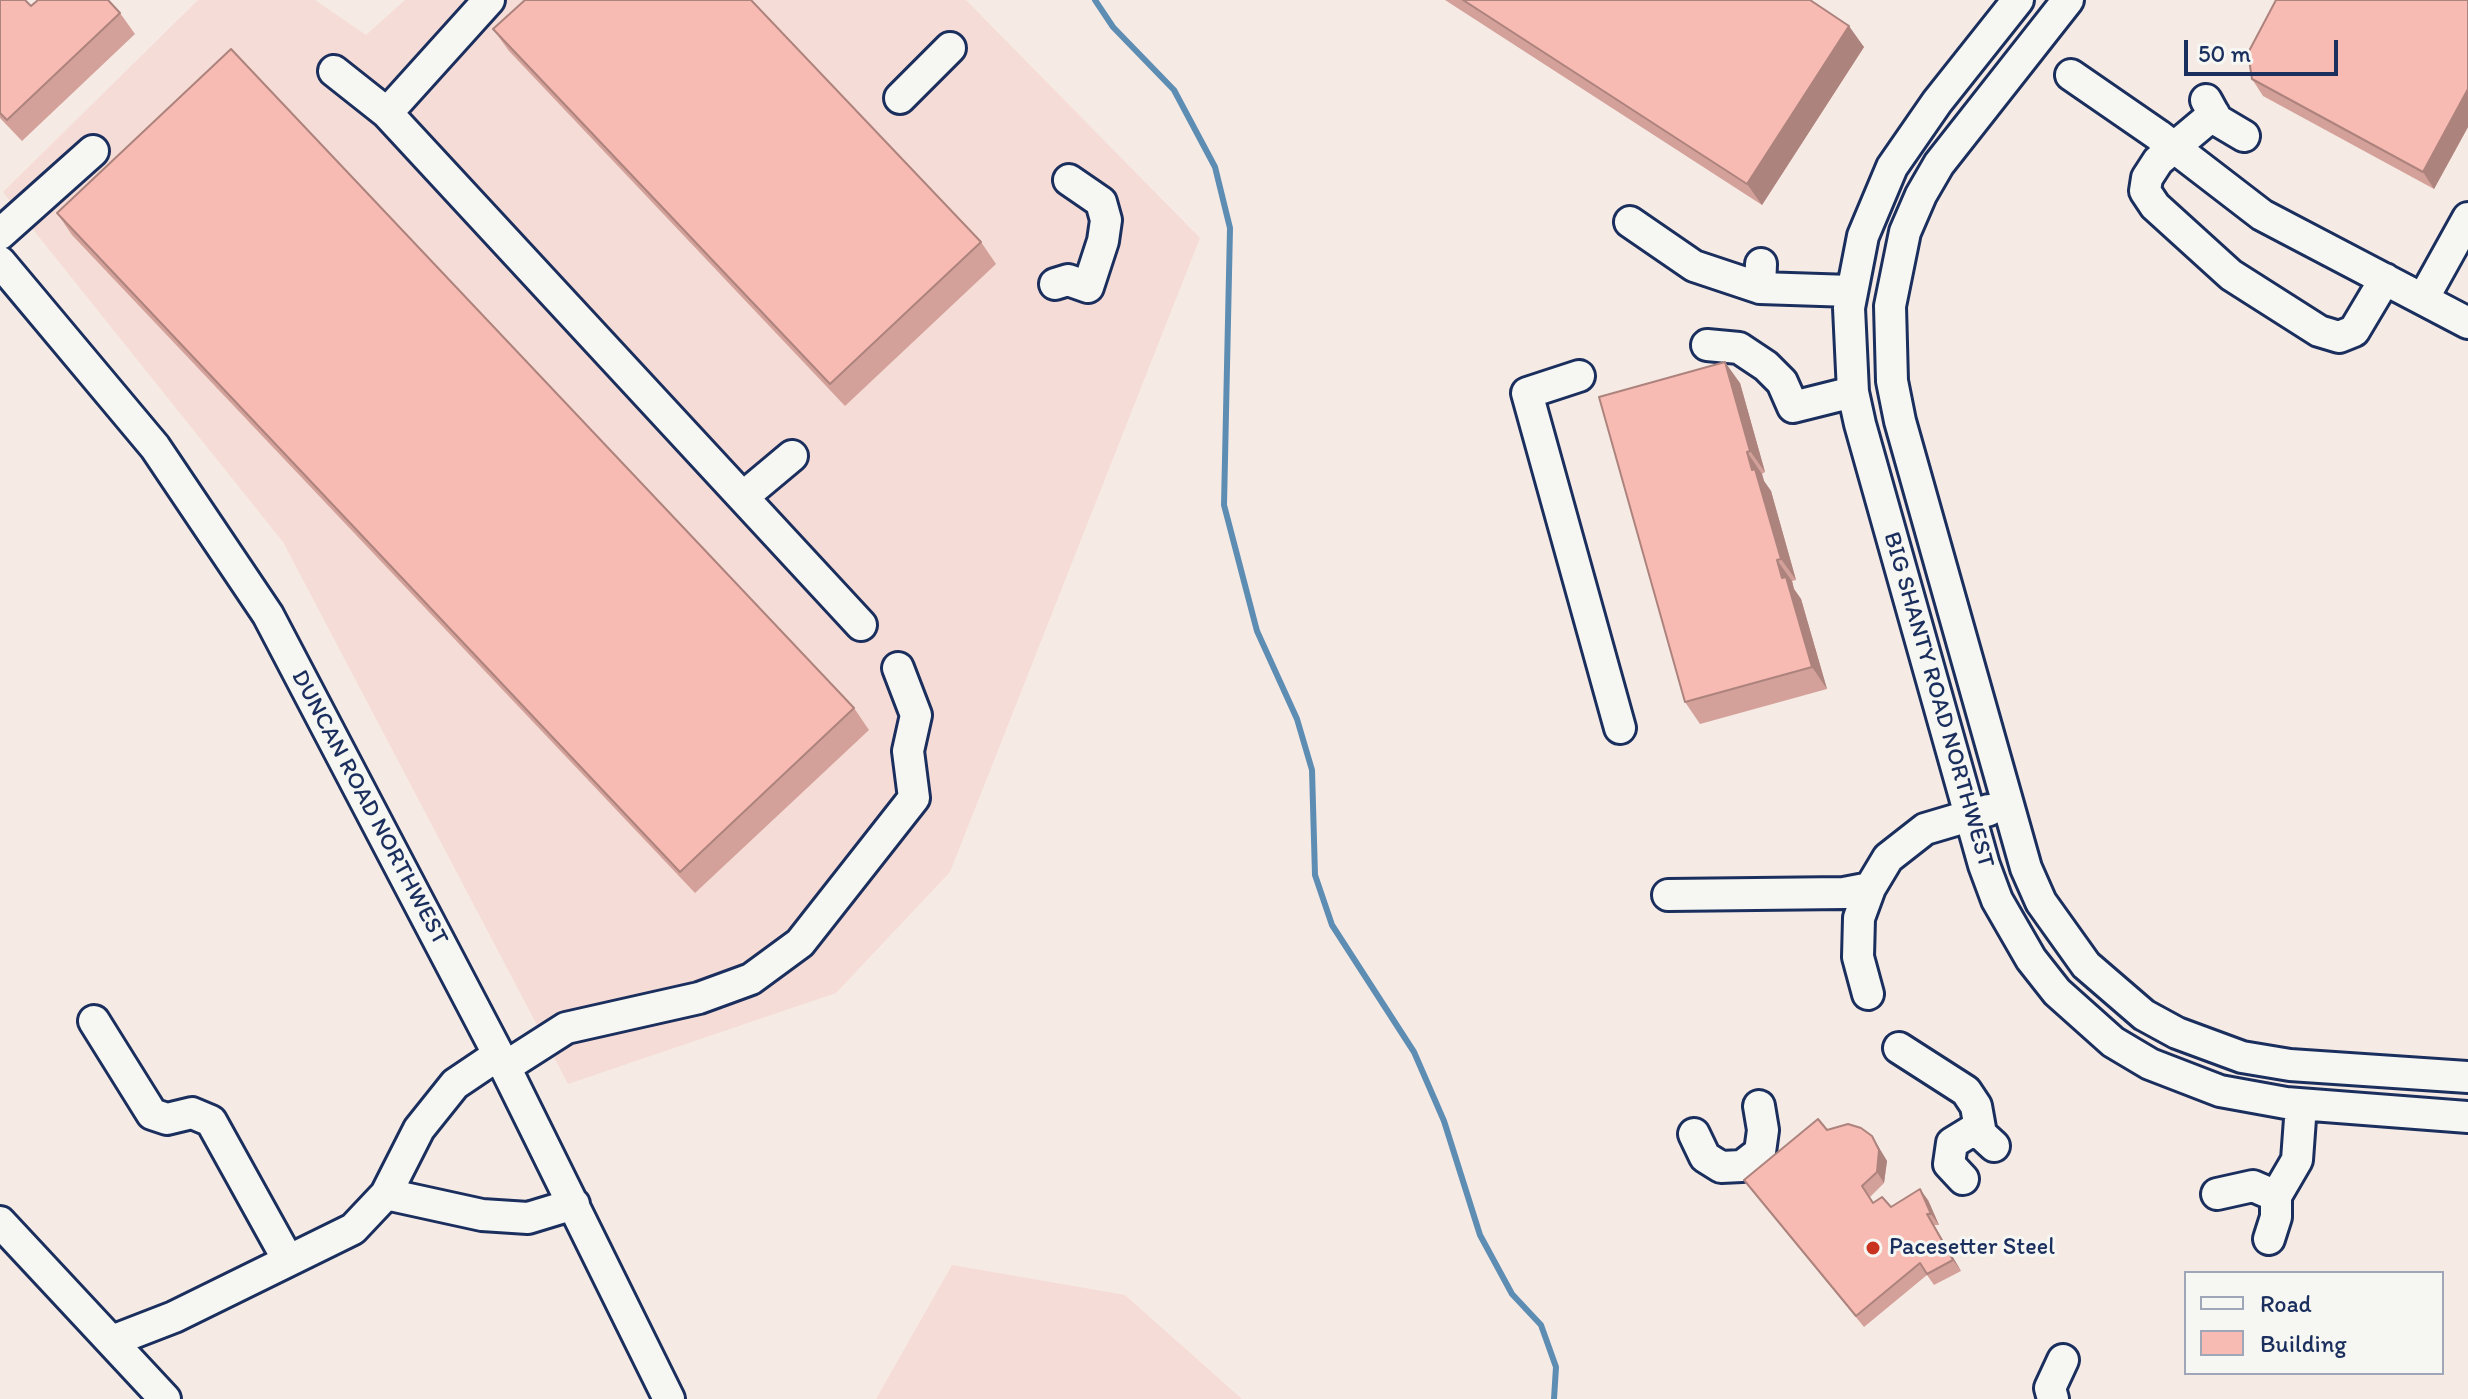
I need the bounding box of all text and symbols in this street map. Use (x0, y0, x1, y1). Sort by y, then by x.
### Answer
scale bar (2188, 24, 2342, 74)
text: 50 m (2198, 39, 2251, 68)
street label: BIG SHANTY ROAD NORTHWEST (1876, 529, 2000, 871)
street label: DUNCAN ROAD NORTHWEST (284, 665, 454, 951)
place label: Pacesetter Steel (1889, 1234, 2055, 1262)
marker: Pacesetter Steel (1864, 1239, 1882, 1257)
legend (2184, 1271, 2444, 1375)
text: Road (2260, 1289, 2312, 1318)
text: Building (2260, 1329, 2347, 1358)

